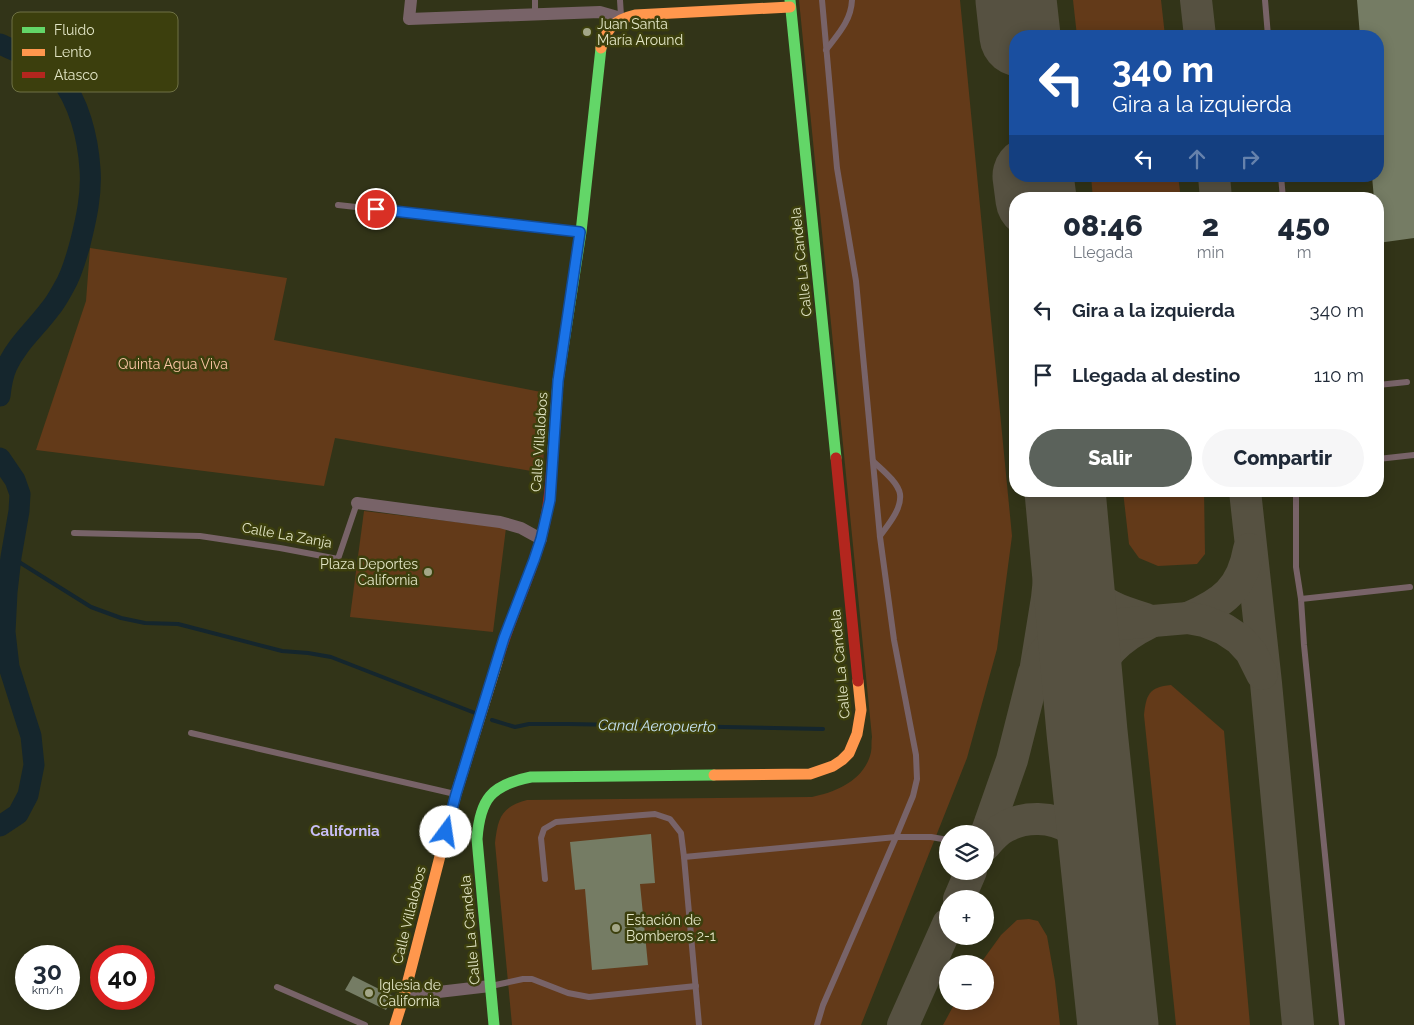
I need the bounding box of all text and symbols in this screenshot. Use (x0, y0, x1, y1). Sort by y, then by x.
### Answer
legend (12, 12, 178, 92)
place label: Juan Santa María Around (597, 16, 683, 48)
text: Fluido (54, 22, 94, 38)
marker: Juan Santa María Around (581, 26, 593, 38)
text: Lento (54, 44, 91, 60)
text: 340 m (1112, 49, 1214, 90)
icon: left (1029, 50, 1094, 115)
text: Atasco (54, 67, 98, 83)
text: Gira a la izquierda (1112, 91, 1292, 117)
icon: left (1130, 145, 1158, 173)
icon: ahead (1183, 145, 1211, 173)
icon: right (1236, 145, 1264, 173)
pin (355, 188, 397, 230)
icon: arrive (362, 195, 390, 223)
street label: Calle La Candela (787, 207, 815, 317)
text: 08:46 (1063, 208, 1143, 243)
text: 2 (1202, 208, 1219, 243)
text: 450 (1278, 208, 1330, 243)
text: Llegada (1073, 243, 1133, 262)
text: min (1197, 243, 1224, 262)
text: m (1297, 243, 1311, 262)
icon: left (1029, 296, 1057, 324)
text: Gira a la izquierda (1072, 299, 1235, 321)
text: 340 m (1310, 299, 1364, 321)
park label: Quinta Agua Viva (118, 356, 228, 372)
icon: arrive (1029, 361, 1057, 389)
text: Llegada al destino (1072, 364, 1240, 386)
text: 110 m (1314, 364, 1364, 386)
street label: Calle Villalobos (528, 391, 550, 492)
button: Salir (1029, 429, 1192, 487)
button: Compartir (1202, 429, 1364, 487)
street label: Calle La Zanja (241, 519, 333, 551)
place label: Plaza Deportes California (320, 556, 418, 588)
marker: Plaza Deportes California (422, 566, 434, 578)
street label: Calle La Candela (827, 609, 853, 719)
water label: Canal Aeropuerto (598, 716, 716, 736)
position arrow (419, 805, 471, 857)
district label: California (310, 822, 380, 840)
map controls (939, 825, 994, 1010)
button: layers (939, 825, 994, 880)
street label: Calle Villalobos (389, 864, 429, 965)
street label: Calle La Candela (457, 875, 483, 985)
button: + (939, 890, 994, 945)
place label: Estación de Bomberos 2-1 (626, 912, 716, 944)
marker: Estación de Bomberos 2-1 (610, 922, 622, 934)
speed limit sign: 40 (90, 945, 155, 1010)
button: − (939, 955, 994, 1010)
text: 30 (33, 956, 62, 986)
place label: Iglesia de California (379, 977, 441, 1009)
text: km/h (32, 983, 63, 997)
marker: Iglesia de California (363, 987, 375, 999)

